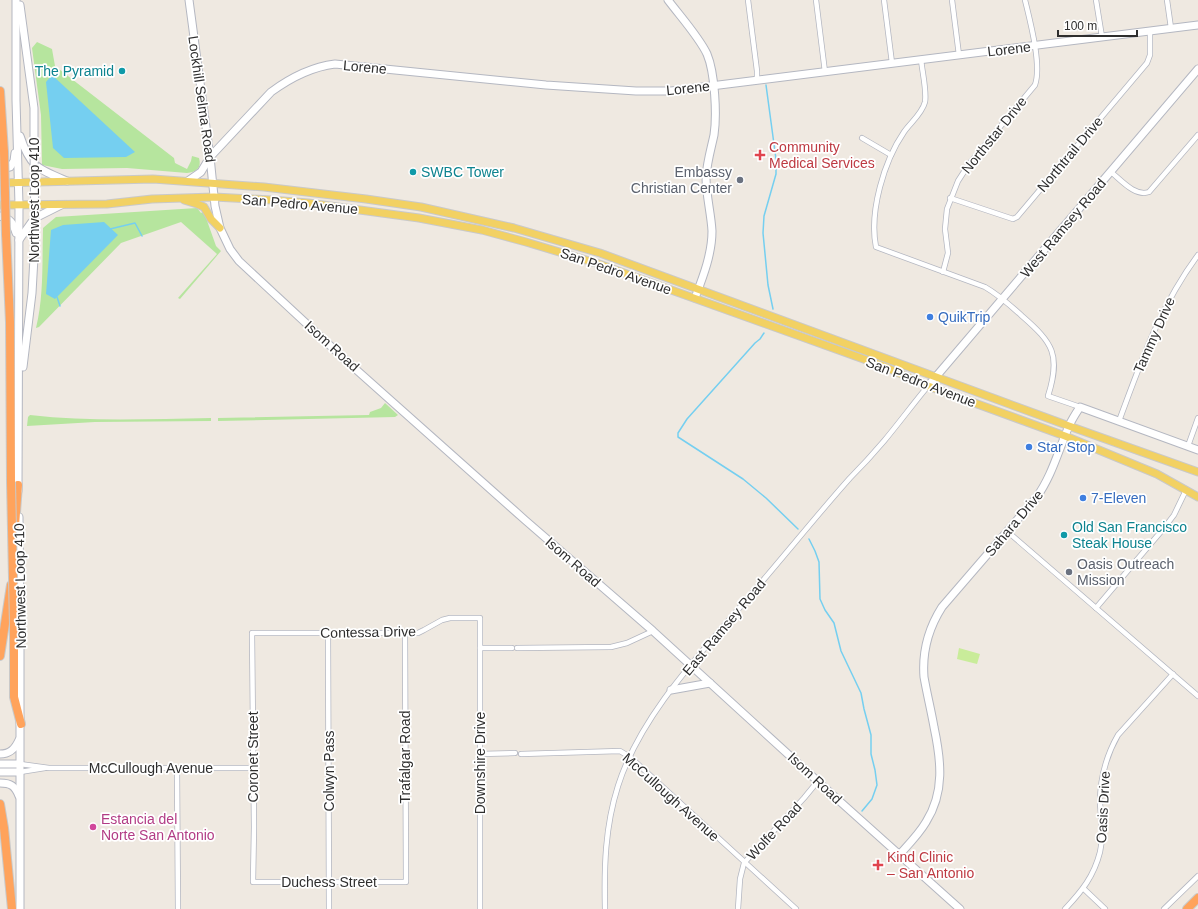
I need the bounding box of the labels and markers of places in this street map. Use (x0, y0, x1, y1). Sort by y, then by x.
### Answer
place label: The Pyramid (35, 63, 114, 79)
marker: The Pyramid (117, 66, 127, 76)
place label: Community Medical Services (769, 139, 875, 171)
marker: Community Medical Services (754, 149, 766, 161)
place label: SWBC Tower (421, 164, 504, 180)
place label: Embassy Christian Center (631, 164, 732, 196)
marker: SWBC Tower (408, 167, 418, 177)
marker: Embassy Christian Center (735, 175, 745, 185)
place label: QuikTrip (938, 309, 991, 325)
marker: QuikTrip (925, 312, 935, 322)
place label: Star Stop (1037, 439, 1096, 455)
marker: Star Stop (1024, 442, 1034, 452)
place label: 7-Eleven (1091, 490, 1146, 506)
marker: 7-Eleven (1078, 493, 1088, 503)
place label: Old San Francisco Steak House (1072, 519, 1187, 551)
marker: Old San Francisco Steak House (1059, 530, 1069, 540)
place label: Oasis Outreach Mission (1077, 556, 1174, 588)
marker: Oasis Outreach Mission (1064, 567, 1074, 577)
place label: Estancia del Norte San Antonio (101, 811, 215, 843)
marker: Estancia del Norte San Antonio (88, 822, 98, 832)
place label: Kind Clinic – San Antonio (887, 849, 974, 881)
marker: Kind Clinic – San Antonio (872, 859, 884, 871)

